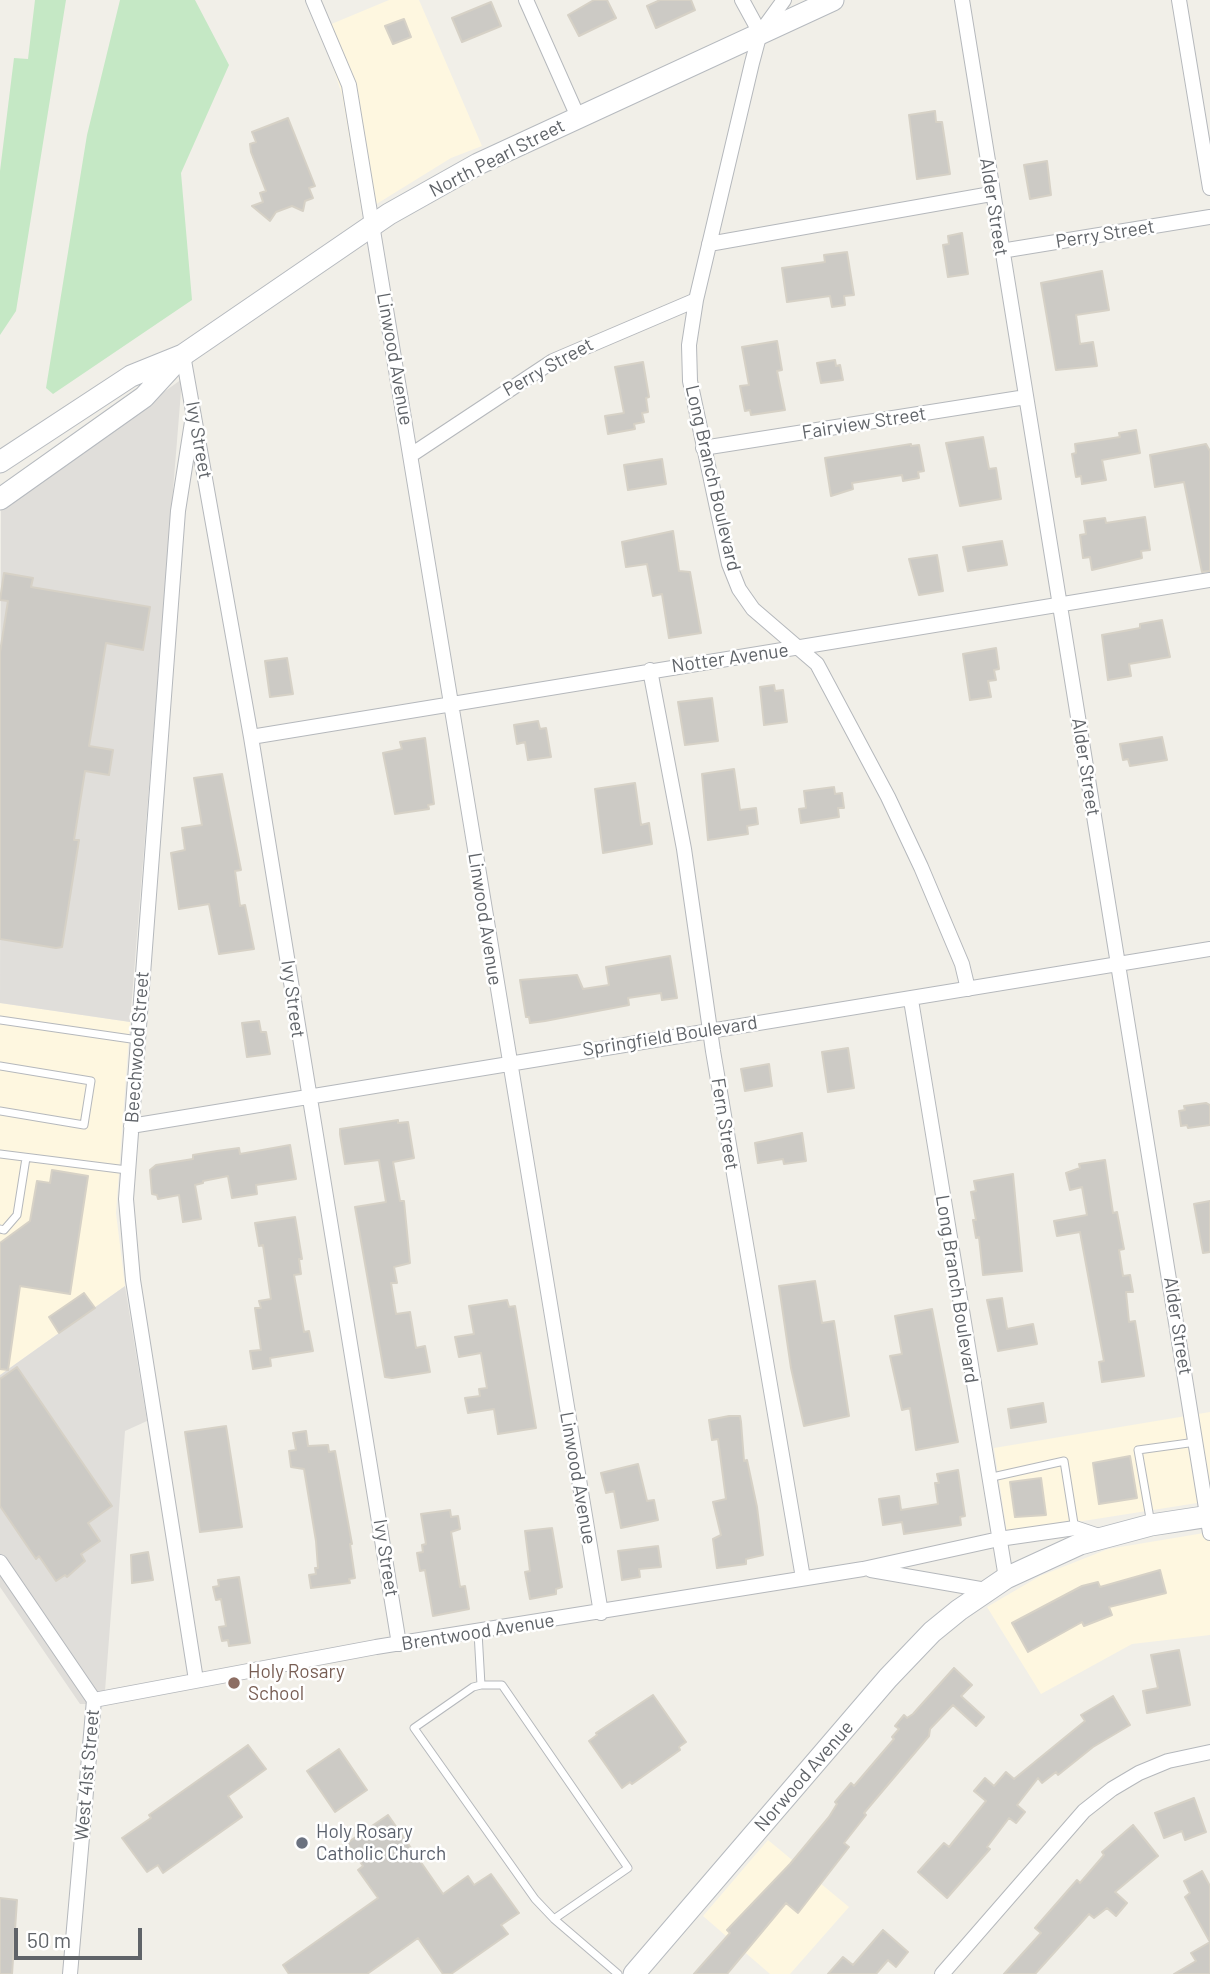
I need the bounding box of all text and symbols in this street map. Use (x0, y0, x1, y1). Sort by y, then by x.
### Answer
street label: North Pearl Street (425, 114, 569, 202)
street label: Alder Street (975, 156, 1013, 258)
street label: Perry Street (1054, 215, 1156, 253)
street label: Linwood Avenue (372, 291, 418, 427)
street label: Perry Street (499, 333, 597, 401)
street label: Long Branch Boulevard (680, 383, 746, 573)
street label: Ivy Street (181, 399, 217, 481)
street label: Fairview Street (800, 402, 928, 444)
street label: Notter Avenue (670, 639, 790, 677)
street label: Alder Street (1067, 716, 1105, 818)
street label: Linwood Avenue (463, 851, 507, 987)
street label: Ivy Street (276, 959, 310, 1039)
street label: Beechwood Street (120, 970, 154, 1124)
street label: Springfield Boulevard (581, 1011, 759, 1061)
street label: Fern Street (706, 1076, 744, 1172)
street label: Long Branch Boulevard (931, 1193, 983, 1385)
street label: Alder Street (1159, 1275, 1197, 1377)
street label: Linwood Avenue (555, 1410, 601, 1546)
street label: Ivy Street (369, 1518, 403, 1598)
street label: Brentwood Avenue (400, 1609, 556, 1655)
place label: Holy Rosary School (248, 1661, 345, 1705)
marker: Holy Rosary School (226, 1675, 242, 1691)
street label: West 41st Street (70, 1708, 104, 1842)
street label: Norwood Avenue (750, 1716, 858, 1836)
place label: Holy Rosary Catholic Church (316, 1821, 446, 1865)
marker: Holy Rosary Catholic Church (294, 1835, 310, 1851)
scale bar (18, 1914, 145, 1958)
text: 50 m (27, 1927, 71, 1952)

